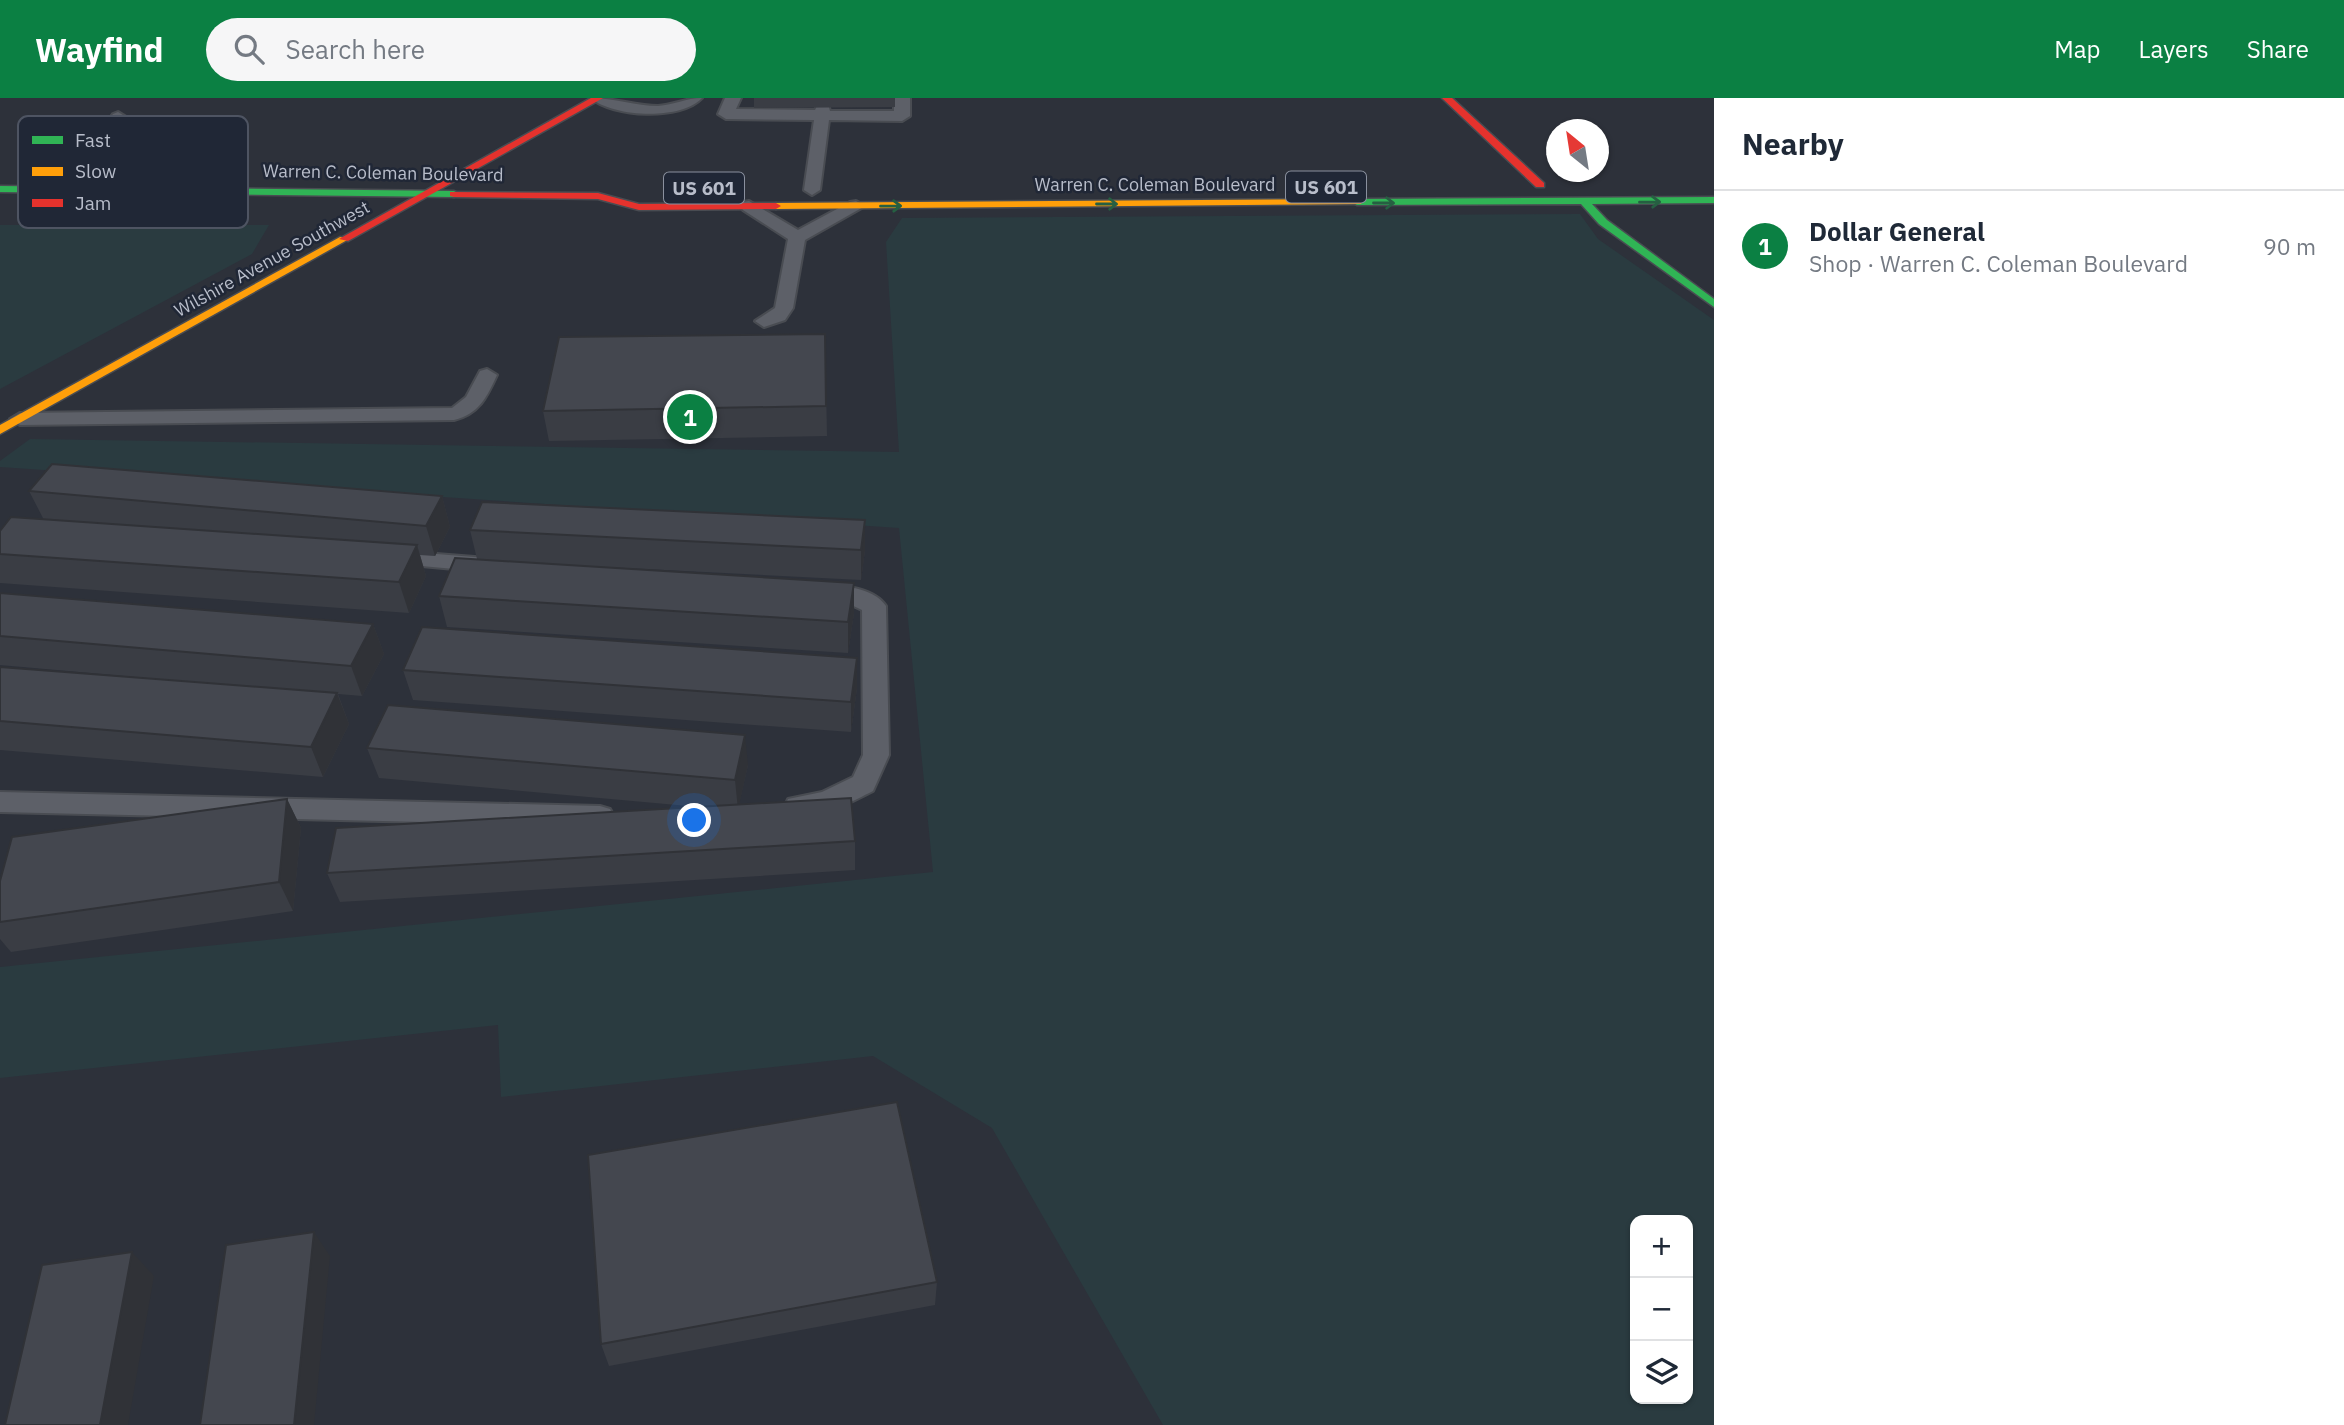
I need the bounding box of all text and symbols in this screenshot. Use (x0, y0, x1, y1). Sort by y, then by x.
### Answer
search box (206, 18, 696, 81)
text: Wayfind (35, 28, 164, 71)
icon: search (230, 30, 268, 68)
text: Search here (286, 32, 425, 66)
text: Map (2054, 33, 2101, 65)
text: Layers (2139, 33, 2209, 65)
text: Share (2247, 33, 2309, 65)
legend (18, 116, 248, 228)
north arrow (1546, 119, 1609, 182)
text: Nearby (1742, 124, 1844, 163)
text: Fast (75, 128, 111, 152)
text: Slow (75, 159, 116, 183)
street label: Warren C. Coleman Boulevard (262, 159, 504, 186)
road number: US 601 (664, 172, 744, 204)
road number: US 601 (1286, 172, 1366, 202)
street label: Warren C. Coleman Boulevard (1034, 173, 1276, 196)
text: Jam (75, 191, 111, 215)
street label: Wilshire Avenue Southwest (170, 195, 373, 322)
one-way arrow (1638, 195, 1661, 208)
one-way arrow (1372, 196, 1395, 210)
one-way arrow (1095, 197, 1118, 211)
one-way arrow (879, 199, 902, 212)
text: Dollar General (1809, 214, 1985, 248)
text: 1 (1758, 231, 1772, 261)
text: 90 m (2263, 231, 2316, 261)
text: Shop · Warren C. Coleman Boulevard (1809, 248, 2188, 278)
pin: 1 (667, 391, 713, 443)
your location (677, 803, 711, 837)
map controls (1630, 1215, 1693, 1404)
button: + (1630, 1215, 1693, 1278)
button: − (1630, 1278, 1693, 1341)
button: layers (1630, 1341, 1693, 1404)

